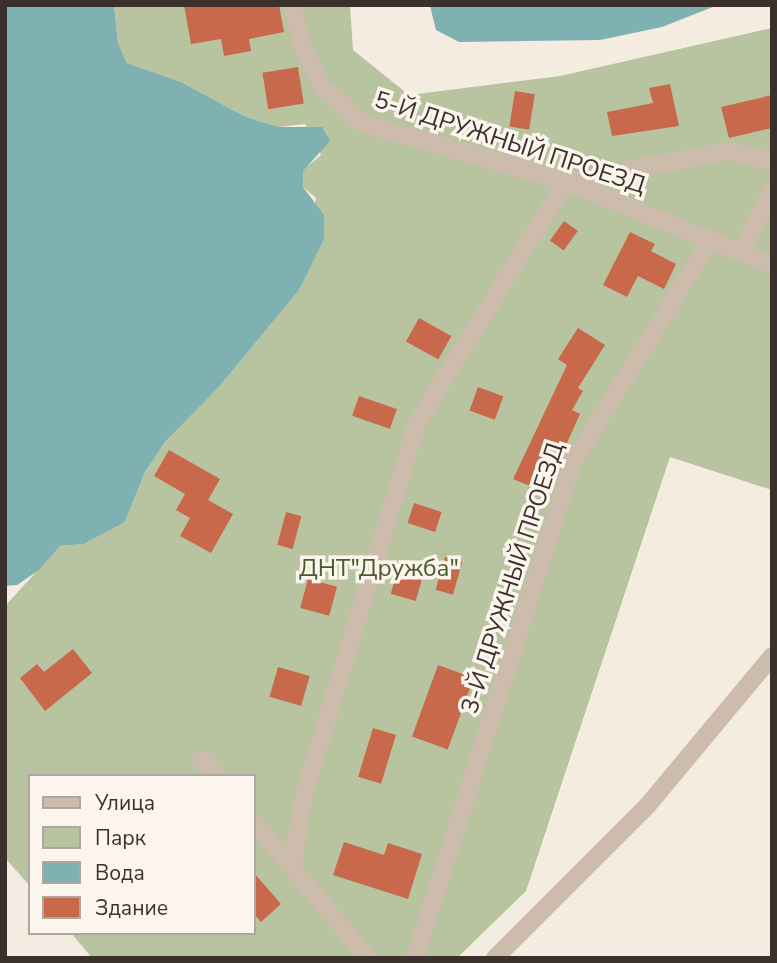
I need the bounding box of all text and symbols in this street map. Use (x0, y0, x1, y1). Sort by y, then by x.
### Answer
street label: 5-Й ДРУЖНЫЙ ПРОЕЗД (371, 86, 649, 200)
street label: 3-Й ДРУЖНЫЙ ПРОЕЗД (456, 439, 570, 717)
park label: ДНТ"Дружба" (299, 555, 459, 583)
legend (28, 774, 256, 935)
text: Улица (95, 789, 155, 817)
text: Парк (95, 824, 146, 852)
text: Вода (95, 859, 145, 887)
text: Здание (95, 894, 168, 922)

